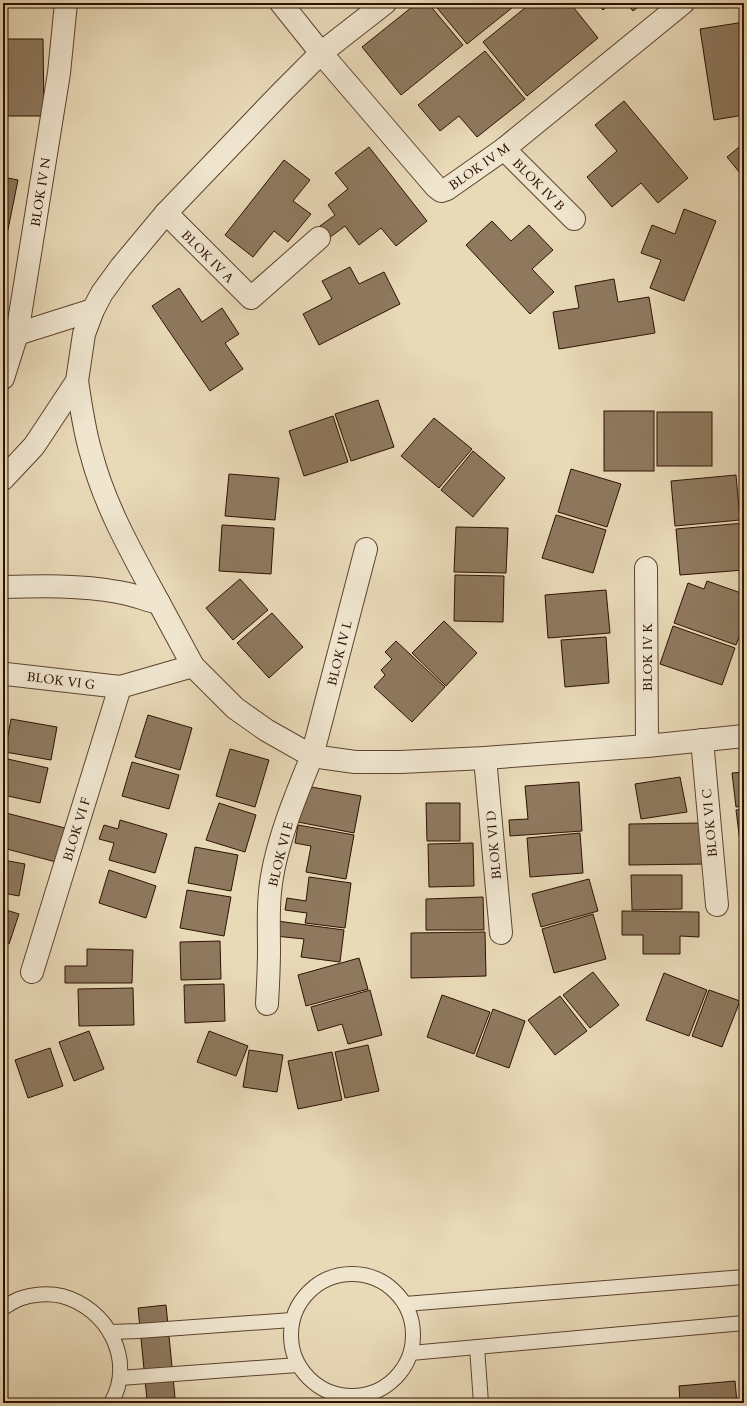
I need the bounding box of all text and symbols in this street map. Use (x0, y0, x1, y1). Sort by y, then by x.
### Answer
street label: BLOK IV M (445, 139, 514, 195)
street label: BLOK IV B (508, 155, 569, 215)
street label: BLOK IV N (27, 156, 55, 228)
street label: BLOK IV A (177, 226, 238, 288)
street label: BLOK IV L (323, 619, 357, 688)
street label: BLOK IV K (639, 623, 657, 691)
street label: BLOK VI G (26, 668, 96, 694)
street label: BLOK VI C (698, 788, 722, 858)
street label: BLOK VI F (59, 795, 95, 863)
street label: BLOK VI D (482, 810, 506, 880)
street label: BLOK VI E (264, 820, 298, 889)

